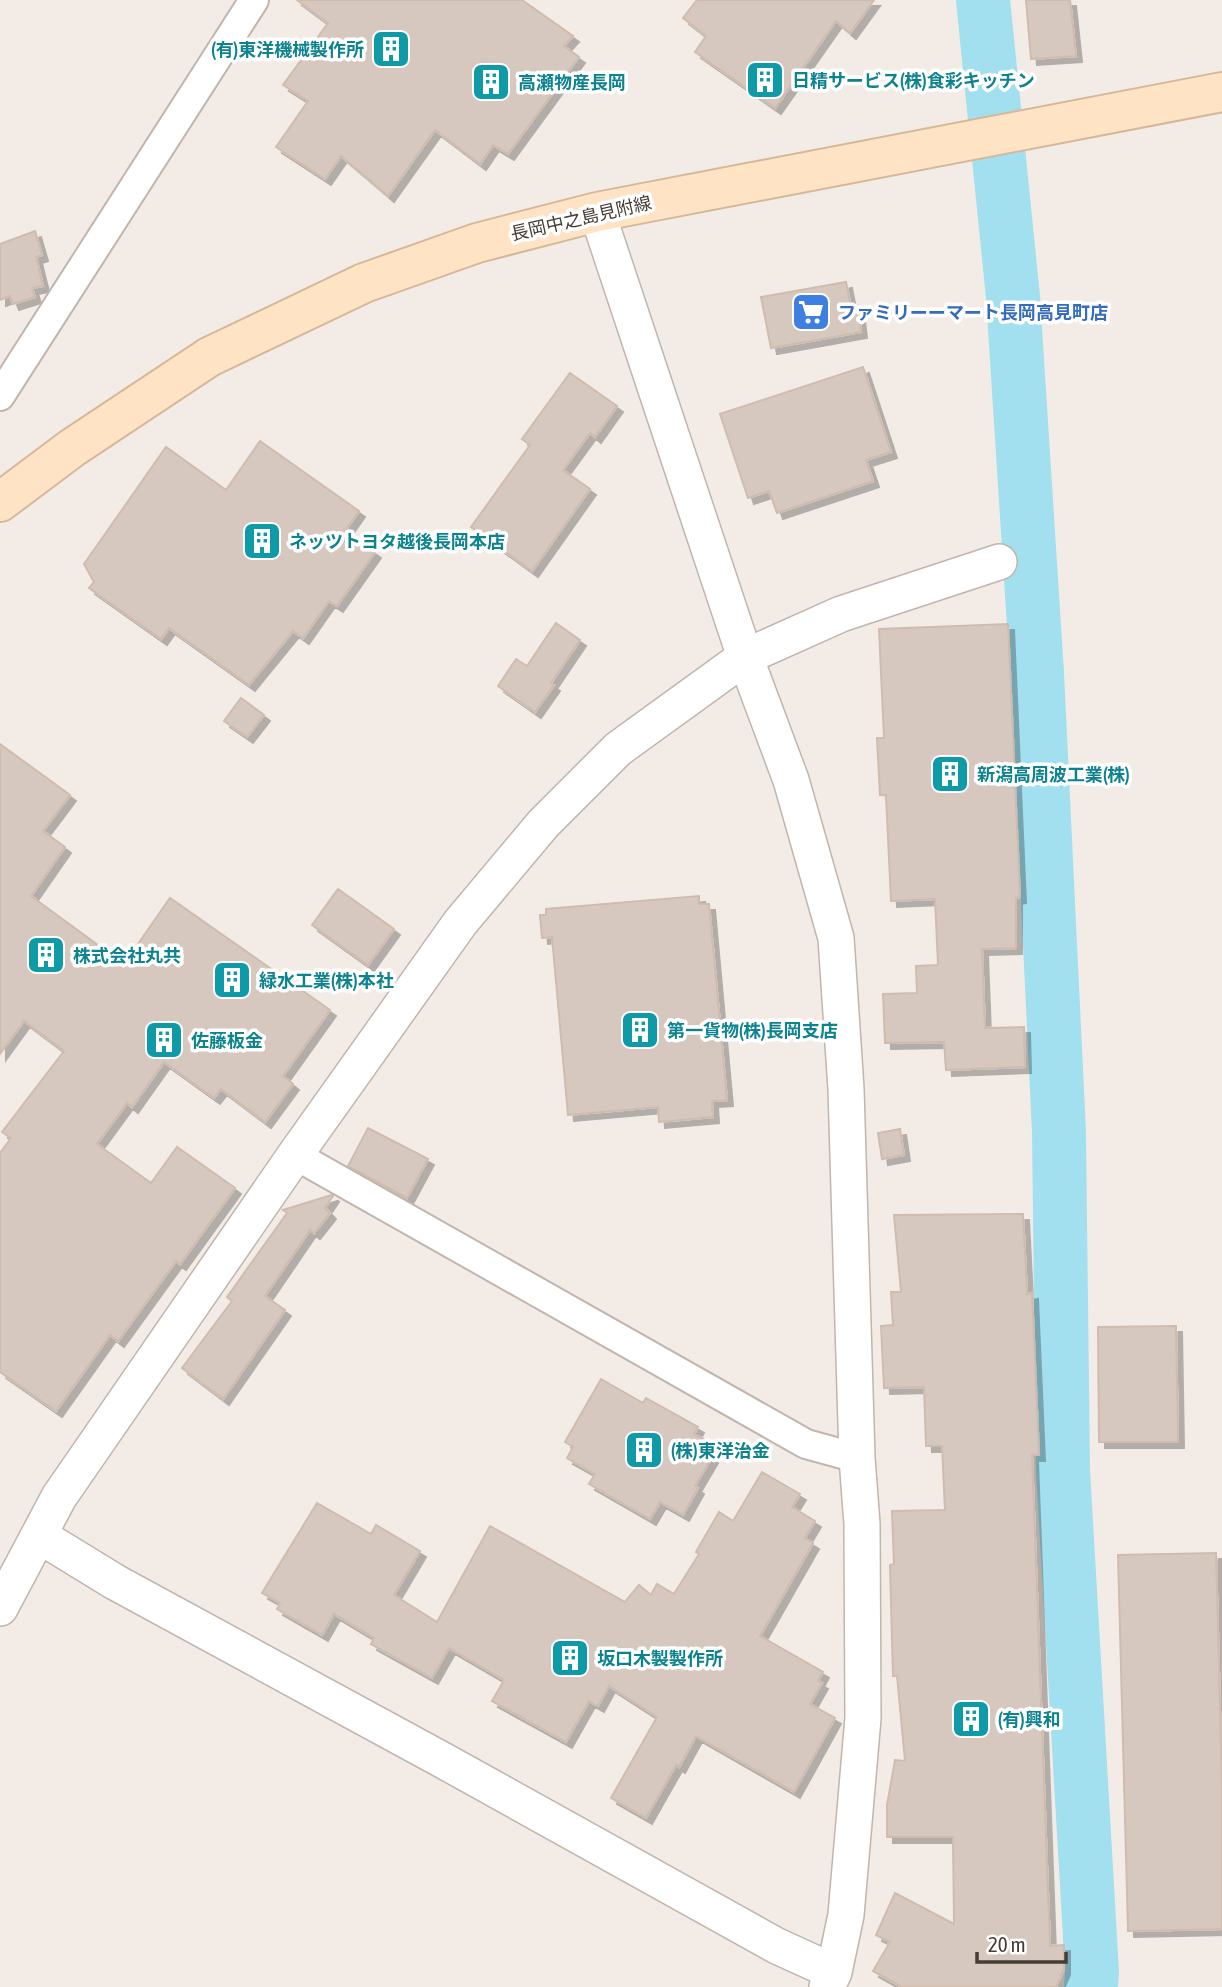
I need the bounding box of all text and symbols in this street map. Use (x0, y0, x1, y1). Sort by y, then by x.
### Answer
building icon: (有)東洋機械製作所 (370, 28, 412, 70)
place label: (有)東洋機械製作所 (211, 39, 364, 60)
building icon: 日精サービス(株)食彩キッチン (744, 59, 786, 101)
building icon: 高瀬物産長岡 (470, 61, 512, 103)
place label: 日精サービス(株)食彩キッチン (792, 70, 1035, 91)
place label: 高瀬物産長岡 (518, 72, 626, 93)
street label: 長岡中之島見附線 (508, 192, 654, 244)
supermarket icon: ファミリーーマート長岡高見町店 (790, 291, 832, 333)
place label: ファミリーーマート長岡高見町店 (838, 302, 1108, 323)
building icon: ネッツトヨタ越後長岡本店 (241, 520, 283, 562)
place label: ネッツトヨタ越後長岡本店 (289, 531, 505, 552)
building icon: 新潟高周波工業(株) (929, 753, 971, 795)
place label: 新潟高周波工業(株) (977, 764, 1130, 785)
building icon: 株式会社丸共 (25, 934, 67, 976)
place label: 株式会社丸共 (73, 945, 181, 966)
building icon: 緑水工業(株)本社 (211, 959, 253, 1001)
place label: 緑水工業(株)本社 (259, 970, 394, 991)
building icon: 第一貨物(株)長岡支店 (619, 1009, 661, 1051)
building icon: 佐藤板金 (143, 1019, 185, 1061)
place label: 第一貨物(株)長岡支店 (667, 1020, 838, 1041)
place label: 佐藤板金 (191, 1030, 263, 1051)
building icon: (株)東洋治金 (623, 1429, 665, 1471)
place label: (株)東洋治金 (671, 1440, 770, 1461)
building icon: 坂口木製製作所 (549, 1637, 591, 1679)
place label: 坂口木製製作所 (597, 1648, 723, 1669)
building icon: (有)興和 (950, 1698, 992, 1740)
place label: (有)興和 (998, 1709, 1061, 1730)
scale bar (977, 1920, 1066, 1964)
text: 20 m (988, 1932, 1026, 1956)

